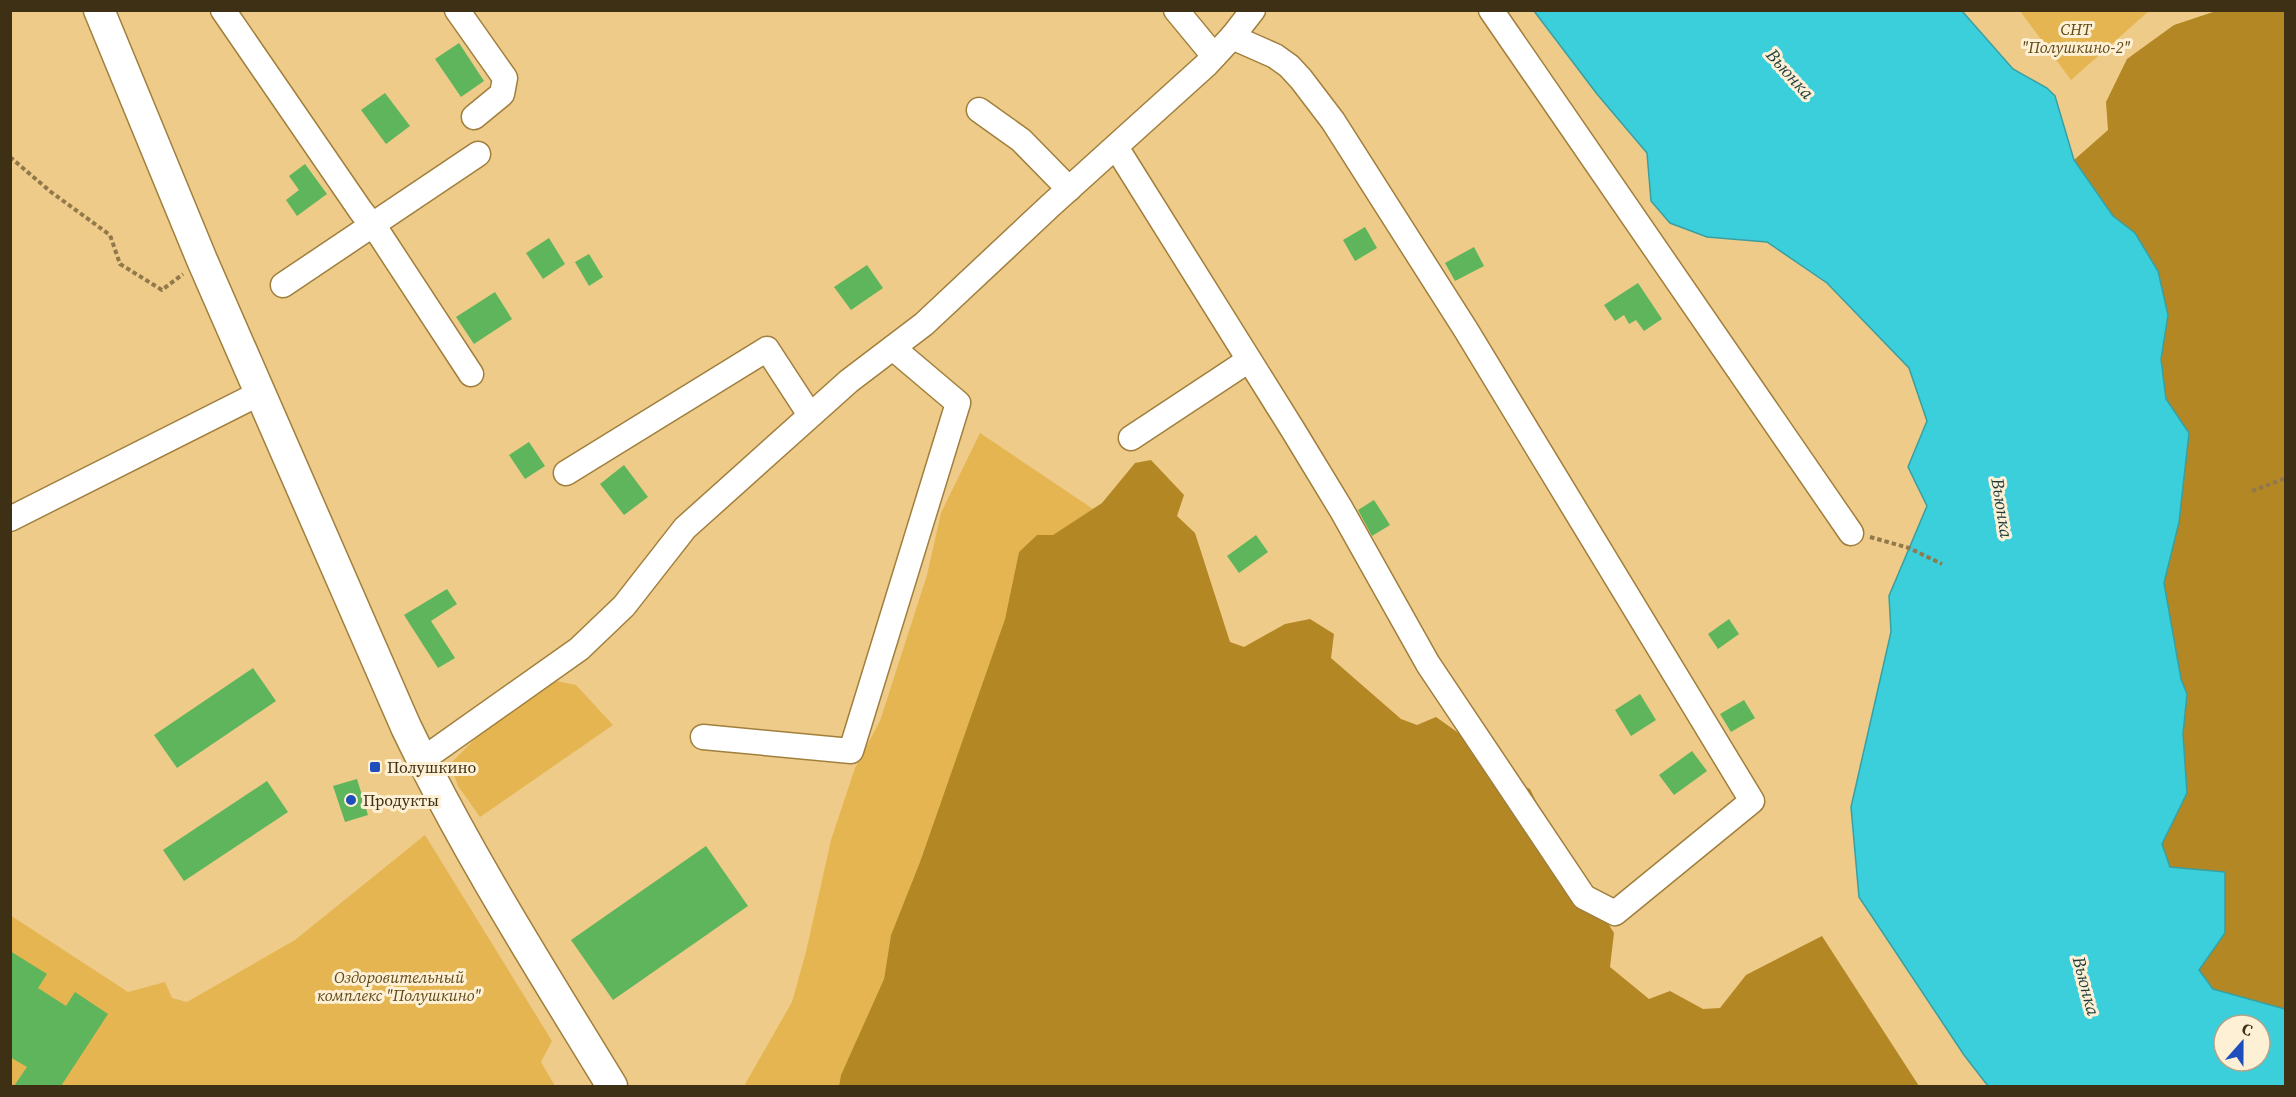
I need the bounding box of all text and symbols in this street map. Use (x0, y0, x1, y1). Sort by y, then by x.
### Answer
park label: СНТ "Полушкино-2" (2022, 18, 2131, 58)
water label: Вьюнка (1760, 42, 1820, 105)
water label: Вьюнка (1985, 475, 2020, 540)
place label: Полушкино (387, 756, 476, 778)
marker: Полушкино (368, 760, 382, 774)
place label: Продукты (363, 789, 439, 811)
marker: Продукты (344, 793, 358, 807)
water label: Вьюнка (2066, 953, 2107, 1019)
park label: Оздоровительный комплекс "Полушкино" (317, 966, 481, 1006)
north arrow (2212, 1013, 2272, 1073)
text: С (2239, 1017, 2256, 1041)

